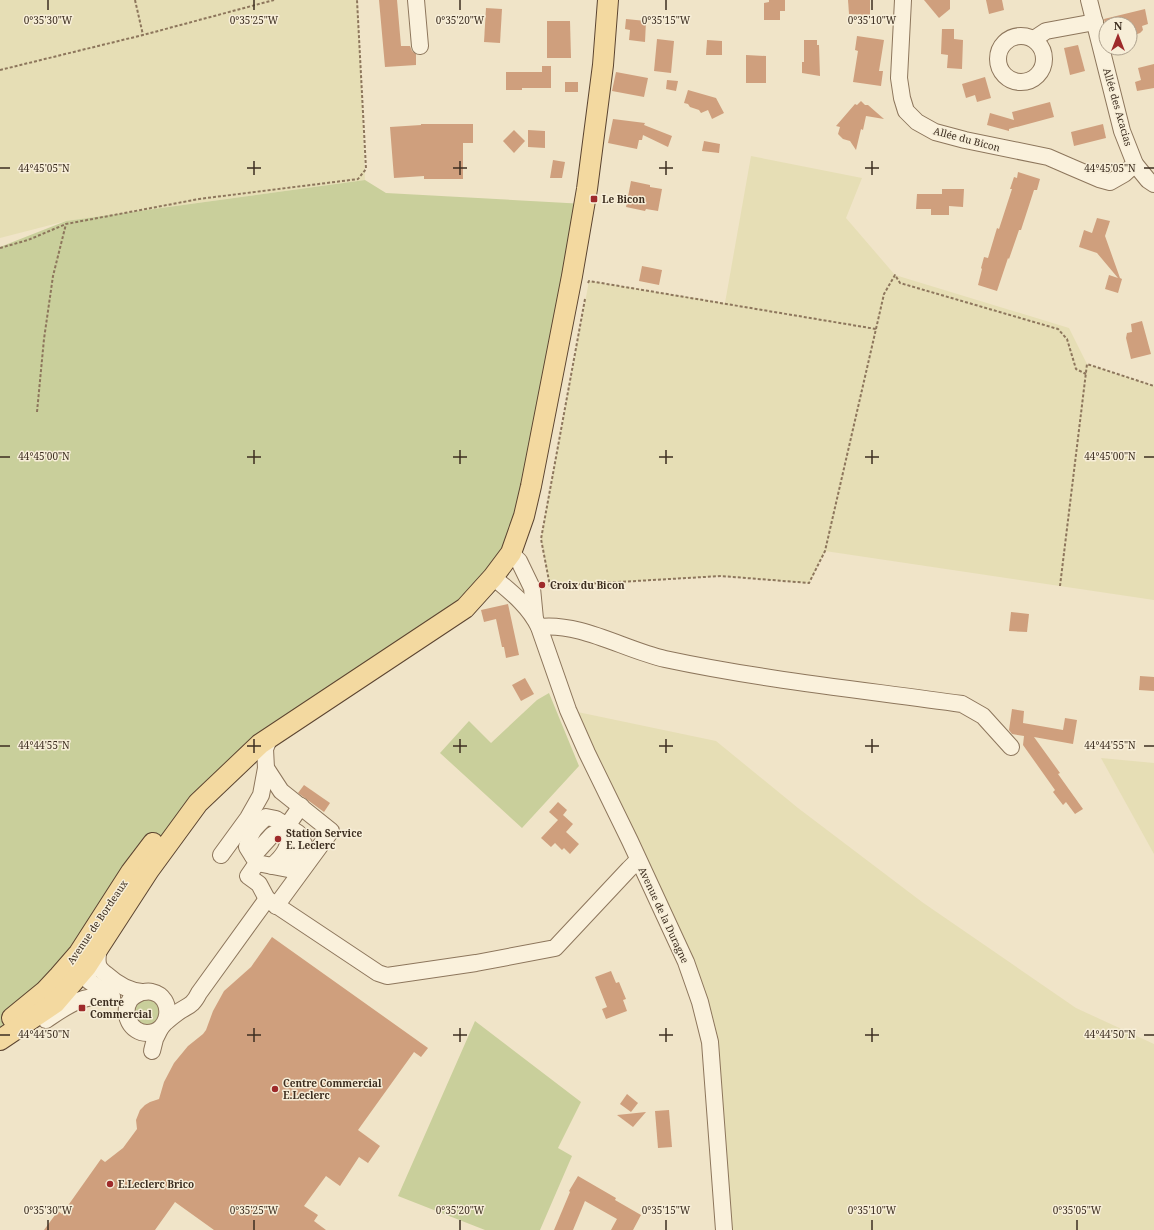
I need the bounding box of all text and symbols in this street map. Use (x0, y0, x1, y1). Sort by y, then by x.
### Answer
text: 0°35'30"W (24, 13, 73, 27)
text: 0°35'25"W (230, 13, 279, 27)
text: 0°35'20"W (436, 13, 485, 27)
text: 0°35'15"W (642, 13, 691, 27)
text: 0°35'10"W (848, 13, 897, 27)
north arrow (1098, 16, 1138, 56)
text: N (1114, 18, 1123, 33)
street label: Allée des Acacias (1100, 66, 1136, 148)
street label: Allée du Bicon (932, 123, 1002, 155)
text: 44°45'05"N (18, 161, 70, 175)
text: 44°45'05"N (1084, 161, 1136, 175)
place label: Le Bicon (602, 192, 646, 206)
marker: Le Bicon (589, 194, 599, 204)
text: 44°45'00"N (18, 449, 70, 463)
text: 44°45'00"N (1084, 449, 1136, 463)
place label: Croix du Bicon (550, 578, 625, 592)
marker: Croix du Bicon (537, 580, 547, 590)
text: 44°44'55"N (18, 738, 70, 752)
text: 44°44'55"N (1084, 738, 1136, 752)
place label: Station Service E. Leclerc (286, 826, 362, 852)
marker: Station Service E. Leclerc (273, 834, 283, 844)
street label: Avenue de la Duragne (636, 865, 692, 965)
street label: Avenue de Bordeaux (64, 877, 131, 967)
place label: Centre Commercial (90, 995, 152, 1021)
marker: Centre Commercial (77, 1003, 87, 1013)
text: 44°44'50"N (18, 1027, 70, 1041)
text: 44°44'50"N (1084, 1027, 1136, 1041)
place label: Centre Commercial E.Leclerc (283, 1076, 382, 1102)
marker: Centre Commercial E.Leclerc (270, 1084, 280, 1094)
place label: E.Leclerc Brico (118, 1177, 194, 1191)
marker: E.Leclerc Brico (105, 1179, 115, 1189)
text: 0°35'30"W (24, 1203, 73, 1217)
text: 0°35'25"W (230, 1203, 279, 1217)
text: 0°35'20"W (436, 1203, 485, 1217)
text: 0°35'15"W (642, 1203, 691, 1217)
text: 0°35'10"W (848, 1203, 897, 1217)
text: 0°35'05"W (1053, 1203, 1102, 1217)

